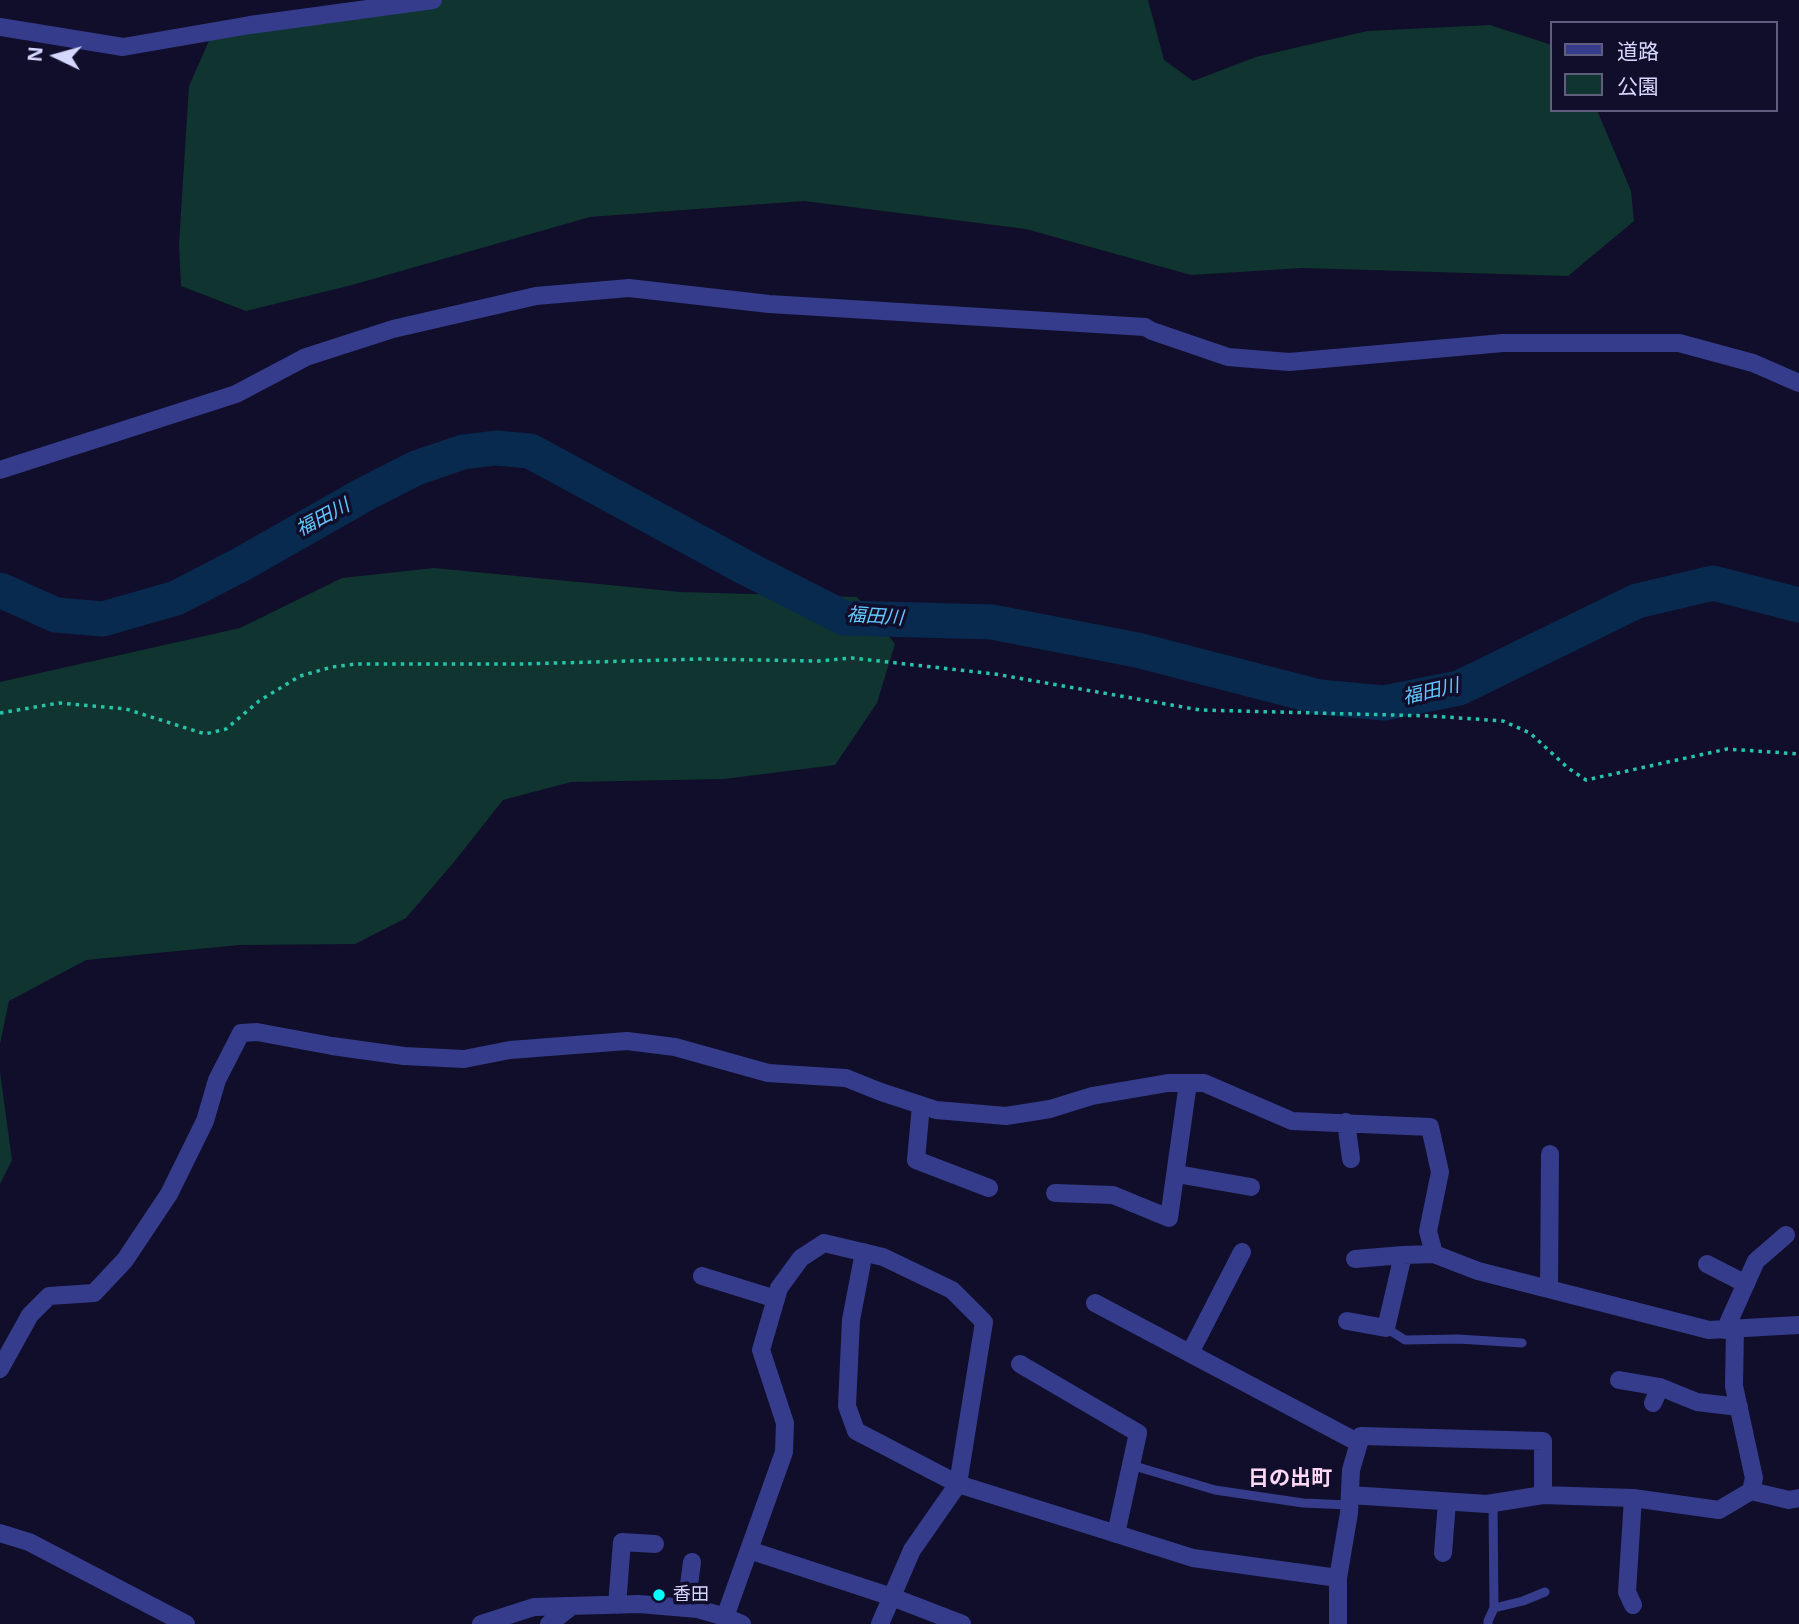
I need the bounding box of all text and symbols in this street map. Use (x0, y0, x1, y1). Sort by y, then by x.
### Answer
north arrow (21, 21, 91, 91)
legend (1550, 21, 1778, 112)
text: 道路 (1617, 37, 1659, 65)
text: N (21, 45, 49, 63)
text: 公園 (1617, 72, 1659, 100)
water label: 福田川 (292, 495, 354, 541)
water label: 福田川 (846, 604, 904, 630)
water label: 福田川 (1401, 674, 1461, 710)
district label: 日の出町 (1248, 1466, 1332, 1492)
place label: 香田 (673, 1584, 709, 1606)
marker: 香田 (651, 1587, 667, 1603)

